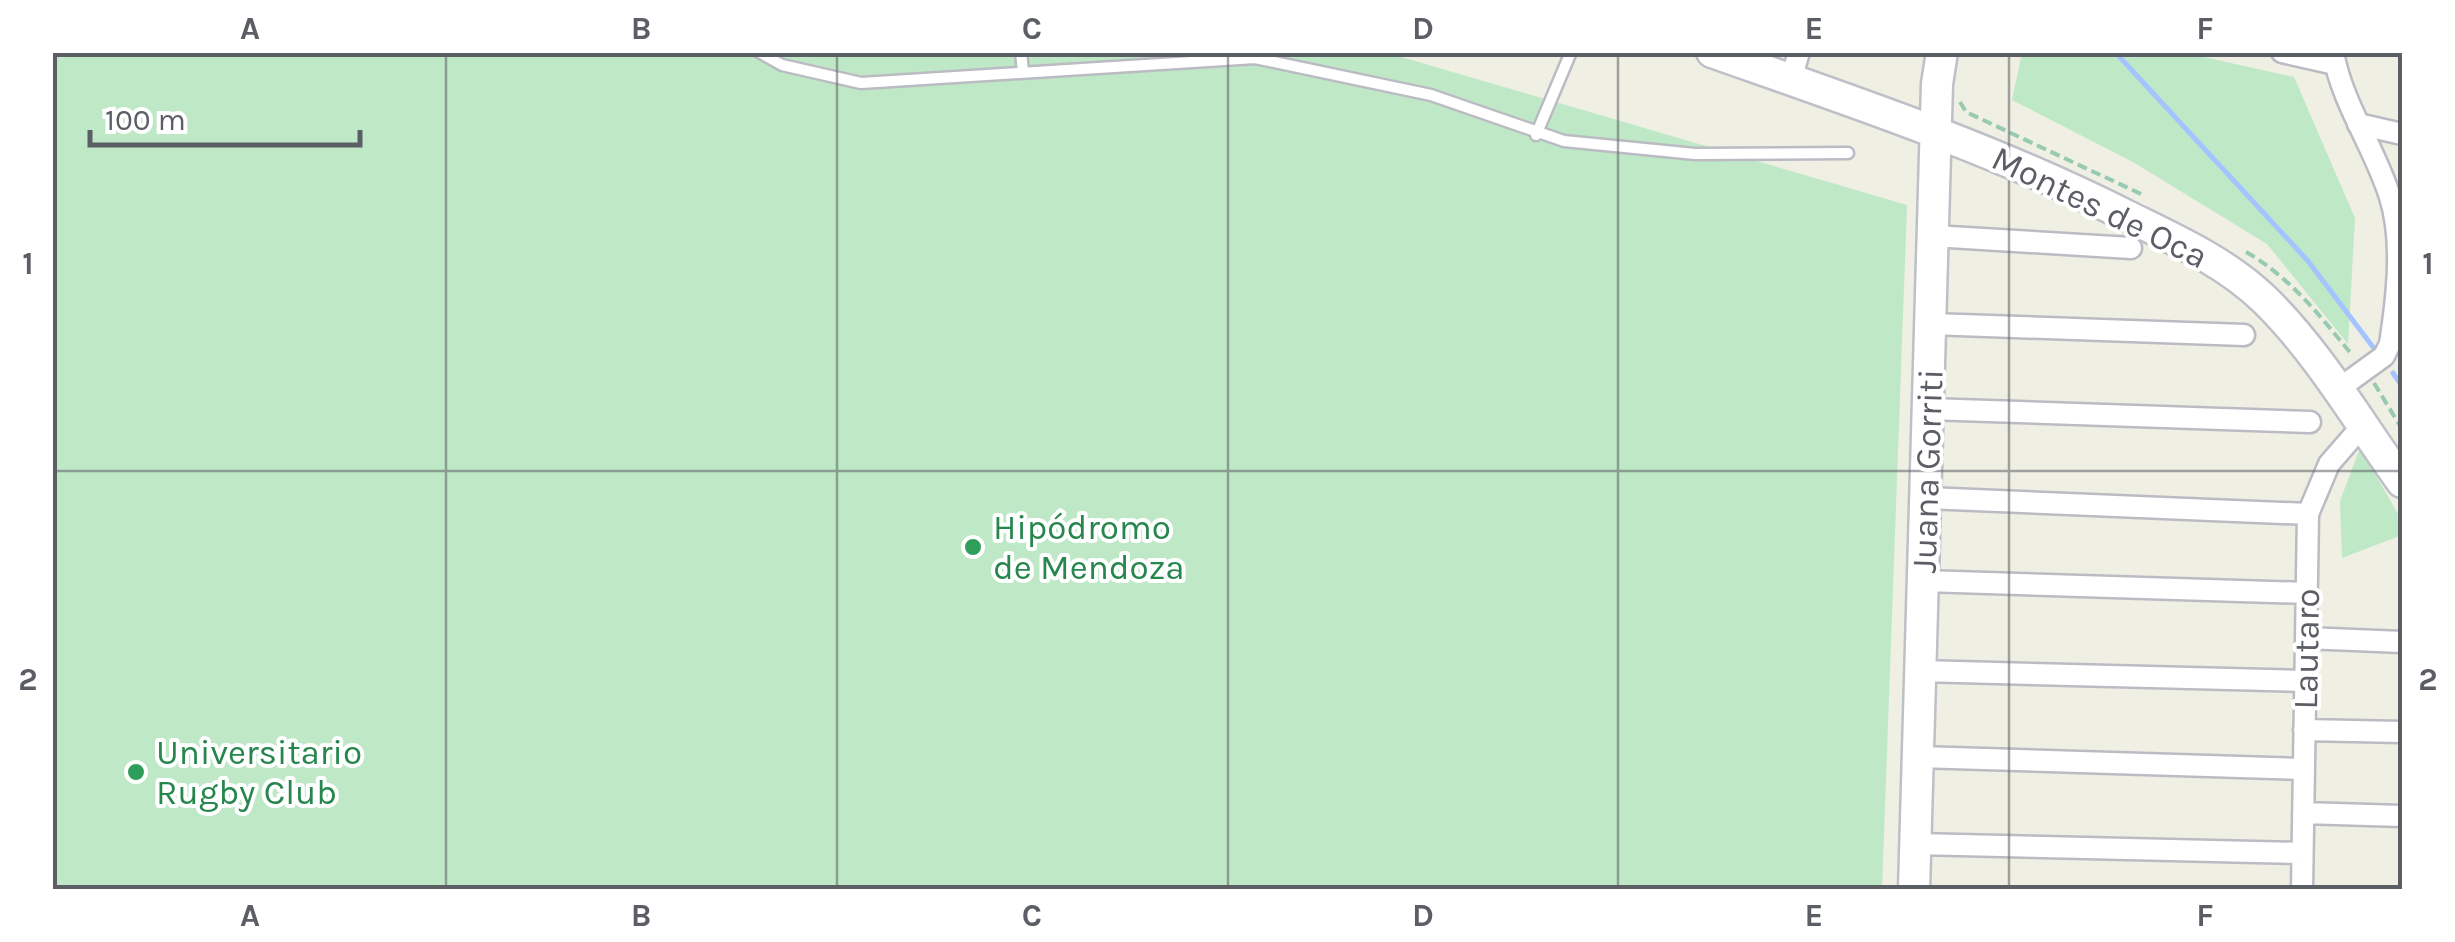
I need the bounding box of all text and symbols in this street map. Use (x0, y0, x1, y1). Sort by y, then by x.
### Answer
text: A (240, 10, 260, 47)
text: B (631, 10, 651, 47)
text: C (1022, 10, 1042, 47)
text: D (1412, 10, 1434, 47)
text: E (1805, 10, 1823, 47)
text: F (2196, 10, 2214, 47)
scale bar (90, 85, 360, 147)
text: 100 m (105, 102, 186, 138)
street label: Montes de Oca (1985, 138, 2214, 277)
text: 1 (22, 245, 34, 282)
text: 1 (2422, 245, 2434, 282)
street label: Juana Gorriti (1903, 368, 1952, 574)
place label: Hipódromo de Mendoza (993, 507, 1185, 588)
marker: Hipódromo de Mendoza (962, 536, 984, 558)
street label: Lautaro (2285, 588, 2328, 710)
text: 2 (18, 661, 38, 698)
text: 2 (2418, 661, 2438, 698)
place label: Universitario Rugby Club (156, 732, 362, 813)
marker: Universitario Rugby Club (125, 761, 147, 783)
text: A (240, 897, 260, 934)
text: B (631, 897, 651, 934)
text: C (1022, 897, 1042, 934)
text: D (1412, 897, 1434, 934)
text: E (1805, 897, 1823, 934)
text: F (2196, 897, 2214, 934)

